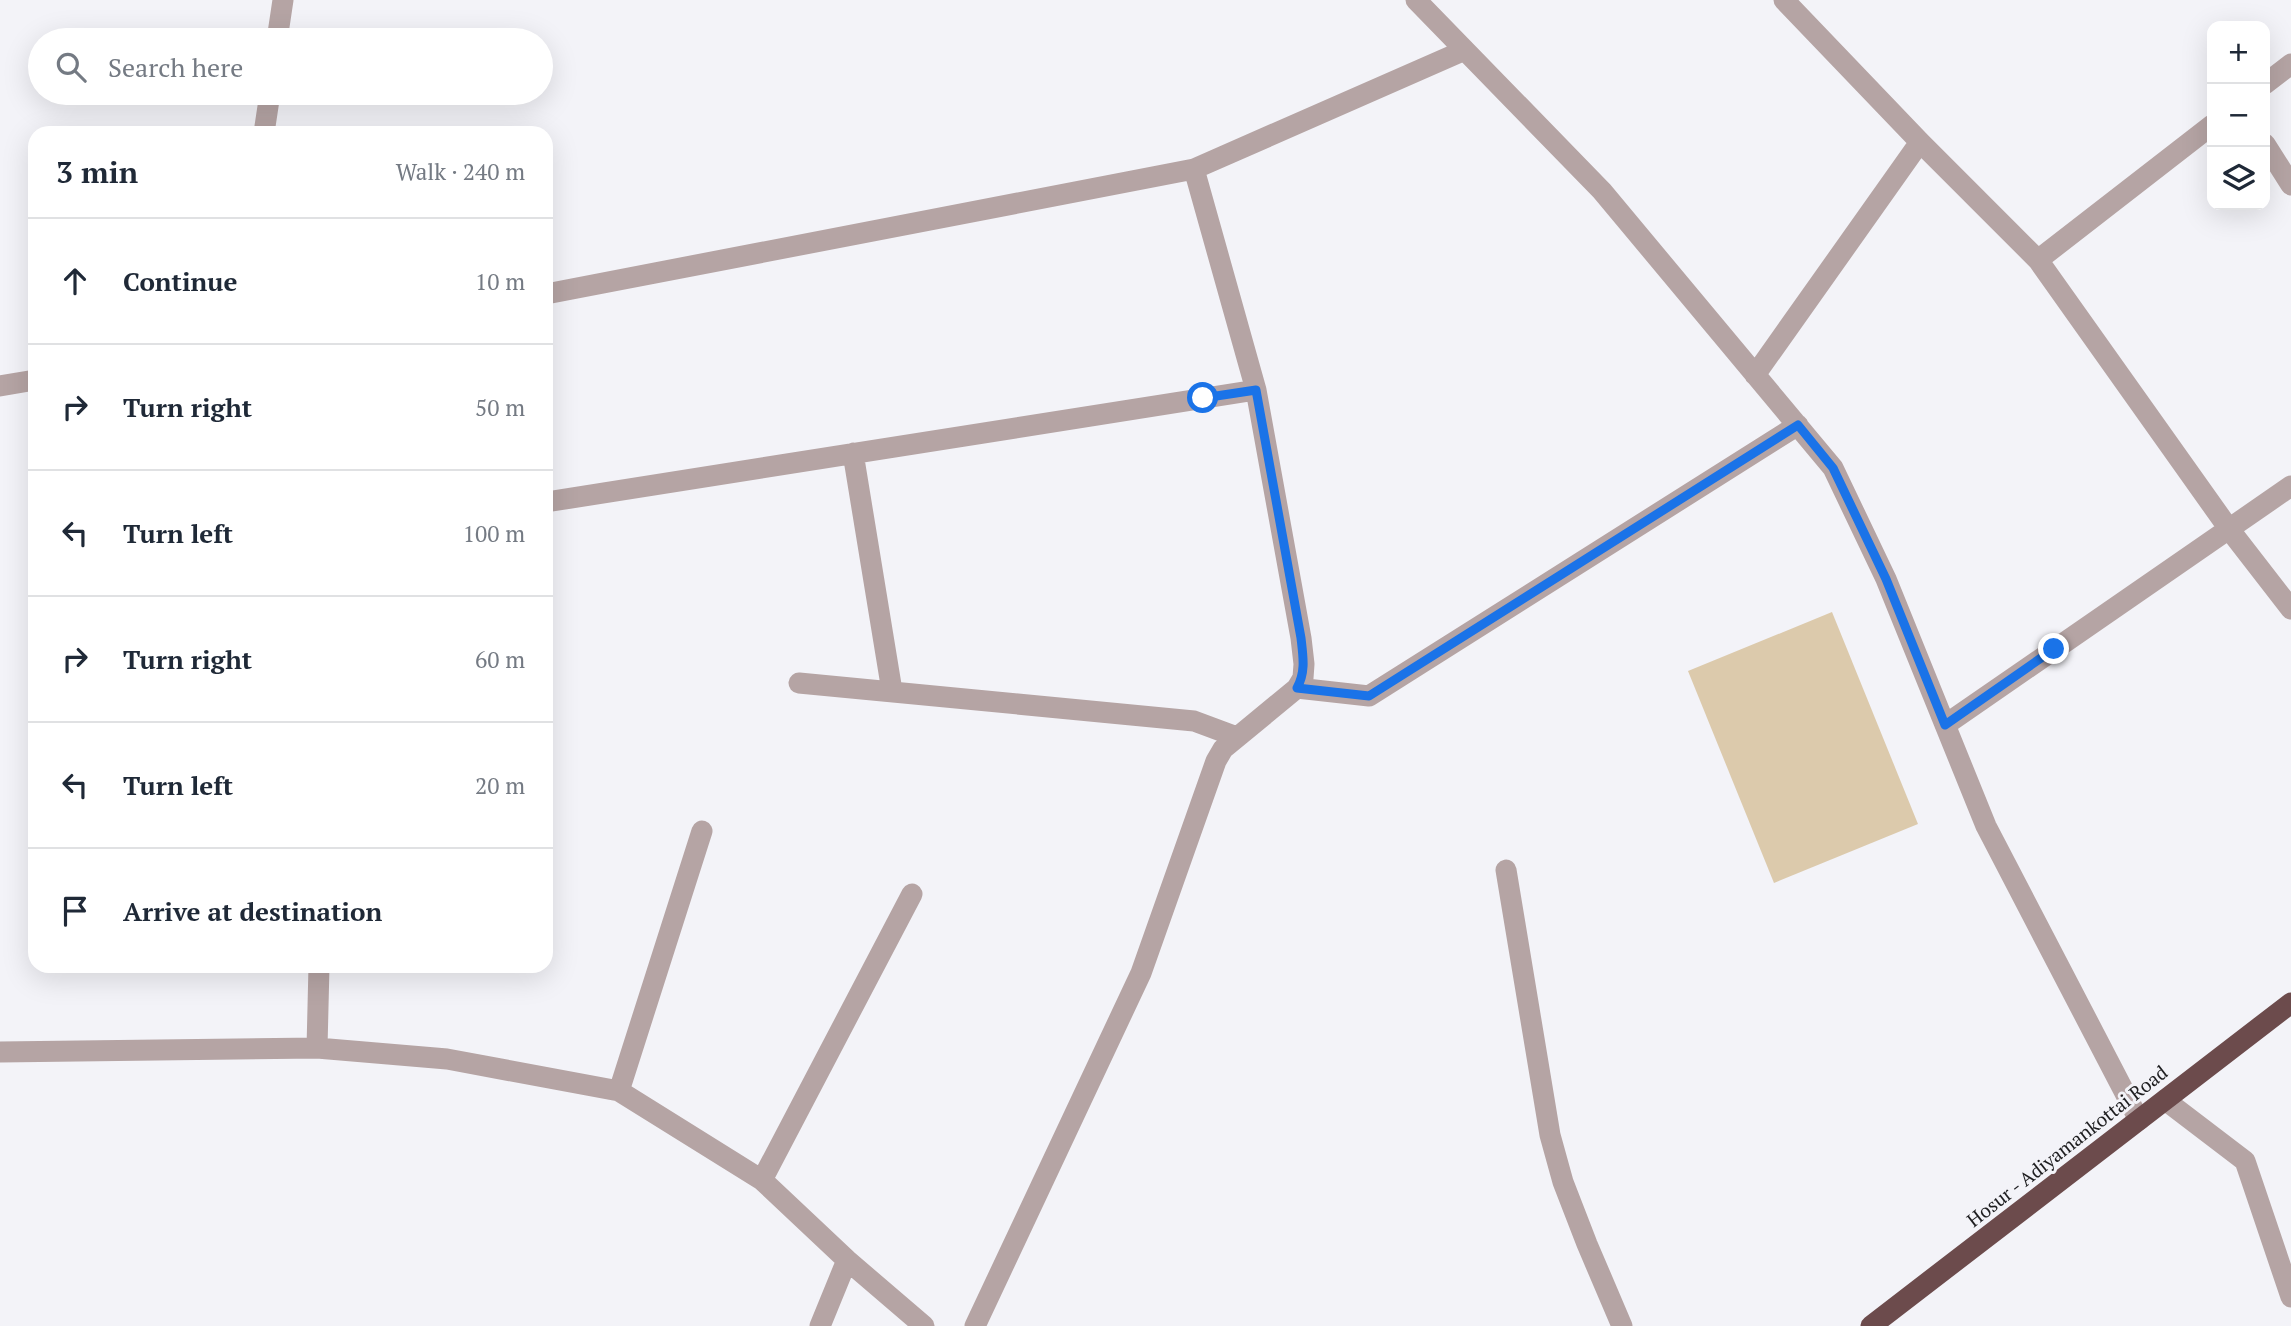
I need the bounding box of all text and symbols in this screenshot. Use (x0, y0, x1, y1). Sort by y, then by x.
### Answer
map controls (2207, 21, 2270, 210)
button: + (2207, 21, 2270, 84)
search box (28, 28, 553, 105)
icon: search (52, 48, 90, 86)
text: Search here (108, 50, 243, 84)
button: − (2207, 84, 2270, 147)
button: layers (2207, 147, 2270, 210)
text: 3 min (56, 152, 138, 192)
text: Walk · 240 m (396, 156, 525, 187)
icon: ahead (56, 262, 94, 300)
text: Continue (123, 264, 237, 298)
text: 10 m (475, 266, 525, 297)
route start (1187, 382, 1218, 413)
icon: right (56, 388, 94, 426)
text: Turn right (123, 390, 252, 424)
text: 50 m (475, 392, 525, 423)
icon: left (56, 514, 94, 552)
text: Turn left (123, 516, 233, 550)
text: 100 m (463, 518, 525, 549)
route end (2038, 633, 2069, 664)
icon: right (56, 640, 94, 678)
text: Turn right (123, 642, 252, 676)
text: 60 m (475, 644, 525, 675)
icon: left (56, 766, 94, 804)
text: Turn left (123, 768, 233, 802)
text: 20 m (475, 770, 525, 801)
icon: arrive (56, 892, 94, 930)
text: Arrive at destination (123, 894, 382, 928)
street label: Hosur - Adiyamankottai Road (1961, 1059, 2173, 1232)

